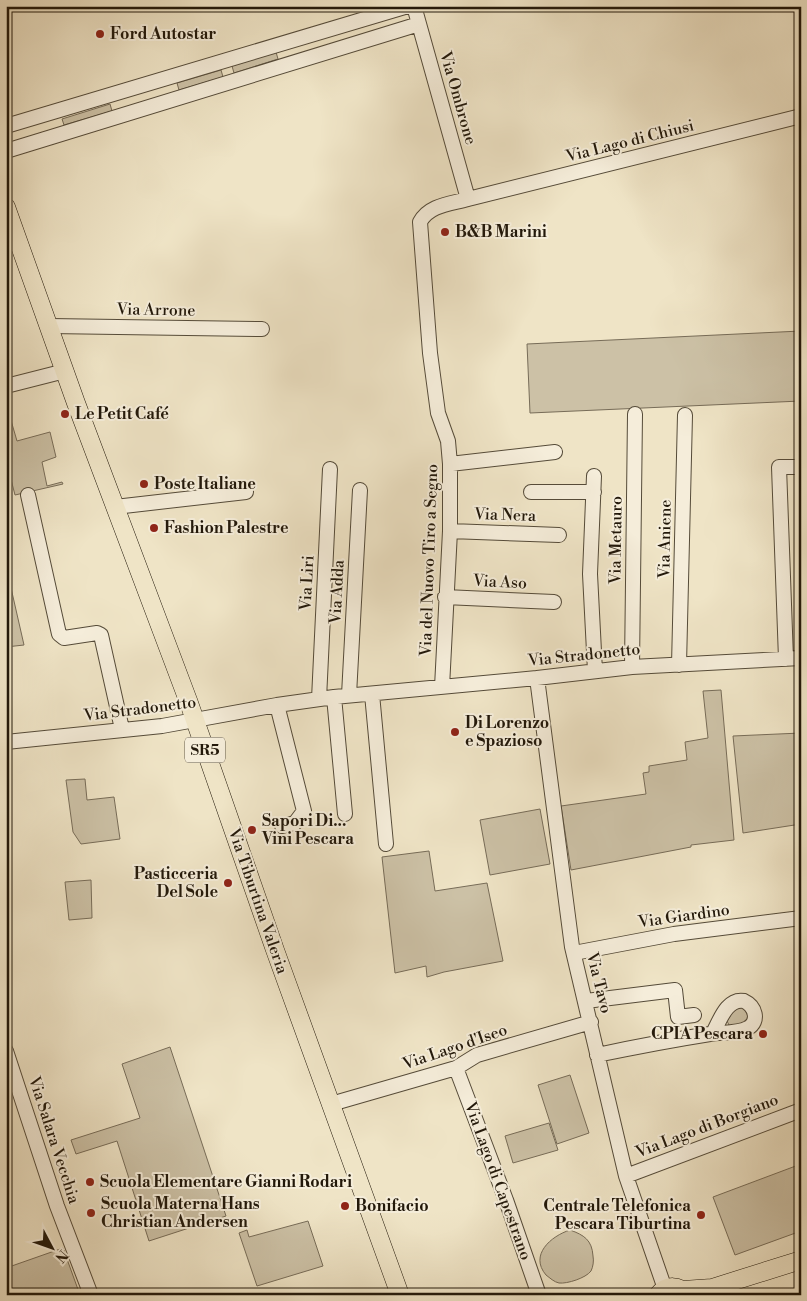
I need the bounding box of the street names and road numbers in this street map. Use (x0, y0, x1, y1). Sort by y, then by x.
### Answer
street label: Via Ombrone (435, 48, 481, 147)
street label: Via Lago di Chiusi (563, 115, 696, 167)
street label: Via Arrone (115, 299, 196, 321)
street label: Via del Nuovo Tiro a Segno (416, 463, 442, 658)
street label: Via Metauro (605, 496, 627, 585)
street label: Via Aniene (654, 499, 676, 580)
street label: Via Nera (473, 504, 537, 526)
street label: Via Liri (296, 555, 318, 612)
street label: Via Adda (325, 559, 349, 626)
street label: Via Aso (471, 571, 528, 593)
street label: Via Stradonetto (526, 639, 641, 671)
street label: Via Stradonetto (82, 692, 197, 726)
road number: SR5 (185, 738, 225, 762)
street label: Via Tiburtina Valeria (223, 825, 293, 977)
street label: Via Giardino (636, 900, 731, 932)
street label: Via Tavo (582, 949, 616, 1016)
street label: Via Lago d'Iseo (399, 1020, 510, 1075)
street label: Via Salara Vecchia (24, 1073, 84, 1207)
street label: Via Lago di Borgiano (632, 1090, 781, 1163)
street label: Via Lago di Capestrano (460, 1098, 536, 1263)

